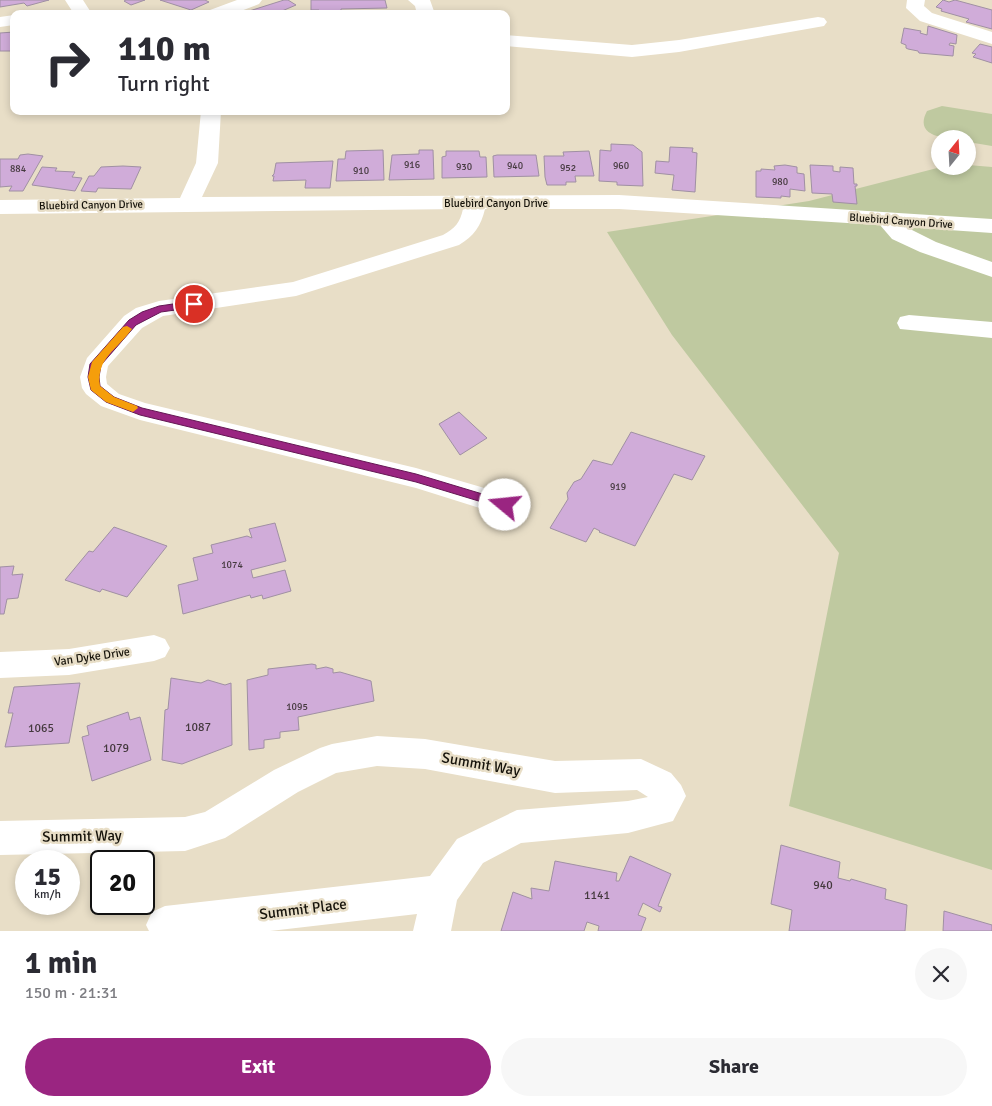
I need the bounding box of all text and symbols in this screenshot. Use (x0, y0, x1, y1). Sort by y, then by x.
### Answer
text: 110 m (118, 27, 211, 70)
icon: right (35, 30, 100, 95)
text: Turn right (118, 70, 210, 97)
north arrow (931, 130, 976, 175)
map controls (931, 130, 976, 175)
house number: 916 (404, 159, 420, 171)
house number: 940 (507, 160, 523, 172)
house number: 960 (613, 160, 629, 172)
house number: 930 (456, 161, 472, 173)
house number: 952 (560, 162, 576, 174)
house number: 884 (10, 163, 27, 175)
house number: 910 (353, 165, 369, 177)
house number: 980 (772, 176, 788, 188)
street label: Bluebird Canyon Drive (444, 197, 548, 210)
street label: Bluebird Canyon Drive (39, 198, 143, 212)
street label: Bluebird Canyon Drive (849, 211, 953, 231)
pin (173, 283, 215, 325)
icon: arrive (180, 290, 208, 318)
position arrow (478, 478, 530, 530)
house number: 919 (610, 481, 626, 493)
house number: 1074 (221, 559, 243, 571)
street label: Van Dyke Drive (53, 644, 131, 670)
house number: 1095 (286, 701, 308, 713)
house number: 1087 (185, 720, 211, 735)
house number: 1065 (28, 721, 54, 736)
house number: 1079 (103, 741, 129, 756)
street label: Summit Way (440, 748, 522, 780)
street label: Summit Way (42, 826, 122, 846)
speed limit sign: 20 (90, 850, 155, 915)
text: 15 (34, 861, 61, 892)
house number: 940 (813, 878, 833, 893)
text: km/h (34, 887, 61, 902)
house number: 1141 (584, 888, 610, 903)
street label: Summit Place (258, 895, 348, 923)
text: 1 min (25, 945, 97, 982)
button: close (915, 948, 967, 1000)
text: 150 m · 21:31 (25, 983, 118, 1003)
button: Exit (25, 1038, 491, 1096)
button: Share (501, 1038, 967, 1096)

